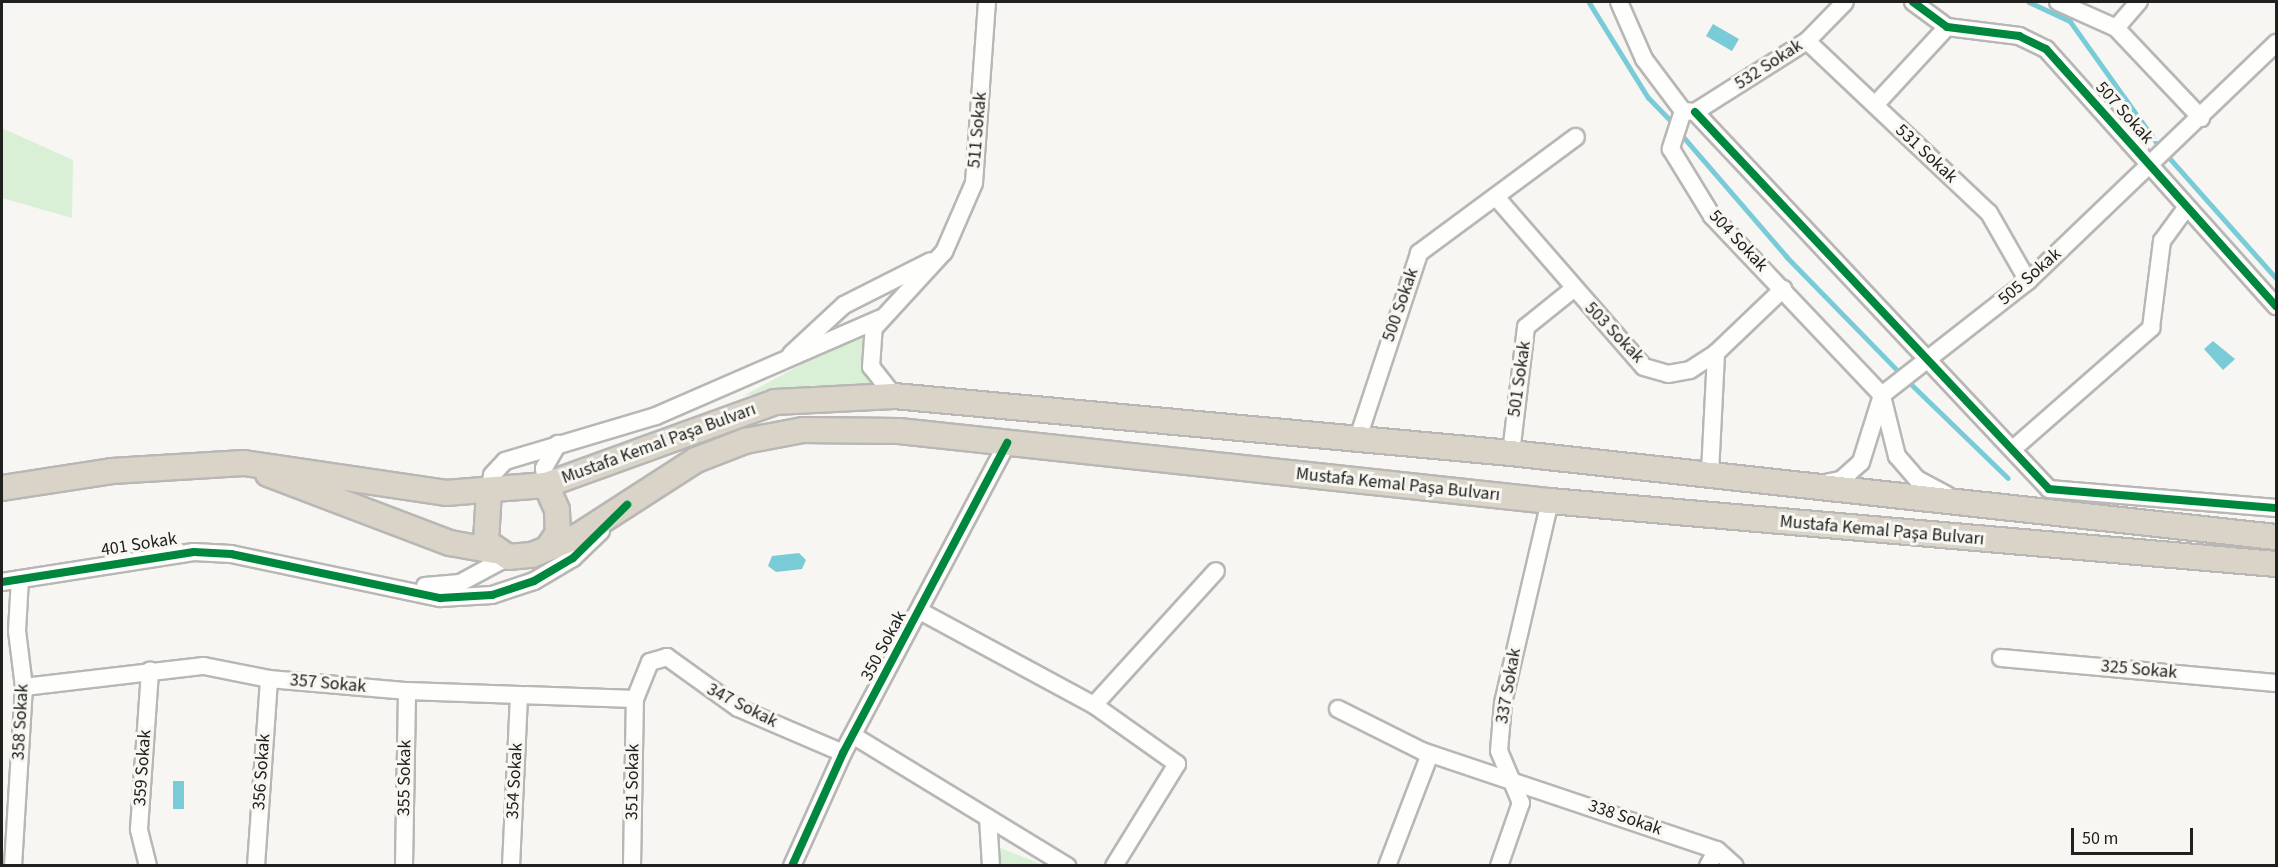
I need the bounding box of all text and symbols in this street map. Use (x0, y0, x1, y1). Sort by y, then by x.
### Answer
street label: 532 Sokak (1731, 35, 1807, 95)
street label: 507 Sokak (2090, 77, 2158, 149)
street label: 511 Sokak (964, 91, 992, 169)
street label: 531 Sokak (1891, 120, 1961, 188)
street label: 504 Sokak (1704, 206, 1772, 276)
street label: 505 Sokak (1994, 244, 2066, 310)
street label: 500 Sokak (1378, 265, 1424, 345)
street label: 503 Sokak (1580, 298, 1648, 368)
street label: 501 Sokak (1504, 340, 1536, 418)
street label: Mustafa Kemal Paşa Bulvarı (559, 399, 759, 489)
street label: Mustafa Kemal Paşa Bulvarı (1295, 464, 1501, 506)
street label: Mustafa Kemal Paşa Bulvarı (1779, 511, 1985, 551)
street label: 401 Sokak (100, 528, 178, 562)
street label: 350 Sokak (857, 607, 911, 685)
street label: 337 Sokak (1492, 646, 1526, 726)
street label: 325 Sokak (2100, 656, 2178, 684)
street label: 357 Sokak (289, 670, 367, 698)
street label: 347 Sokak (703, 679, 781, 733)
street label: 358 Sokak (8, 683, 34, 761)
street label: 359 Sokak (130, 729, 156, 807)
street label: 356 Sokak (249, 733, 275, 811)
street label: 355 Sokak (394, 740, 416, 816)
street label: 354 Sokak (502, 742, 528, 820)
street label: 351 Sokak (622, 744, 644, 820)
street label: 338 Sokak (1585, 795, 1665, 841)
scale bar (2074, 816, 2196, 854)
text: 50 m (2082, 826, 2118, 851)

